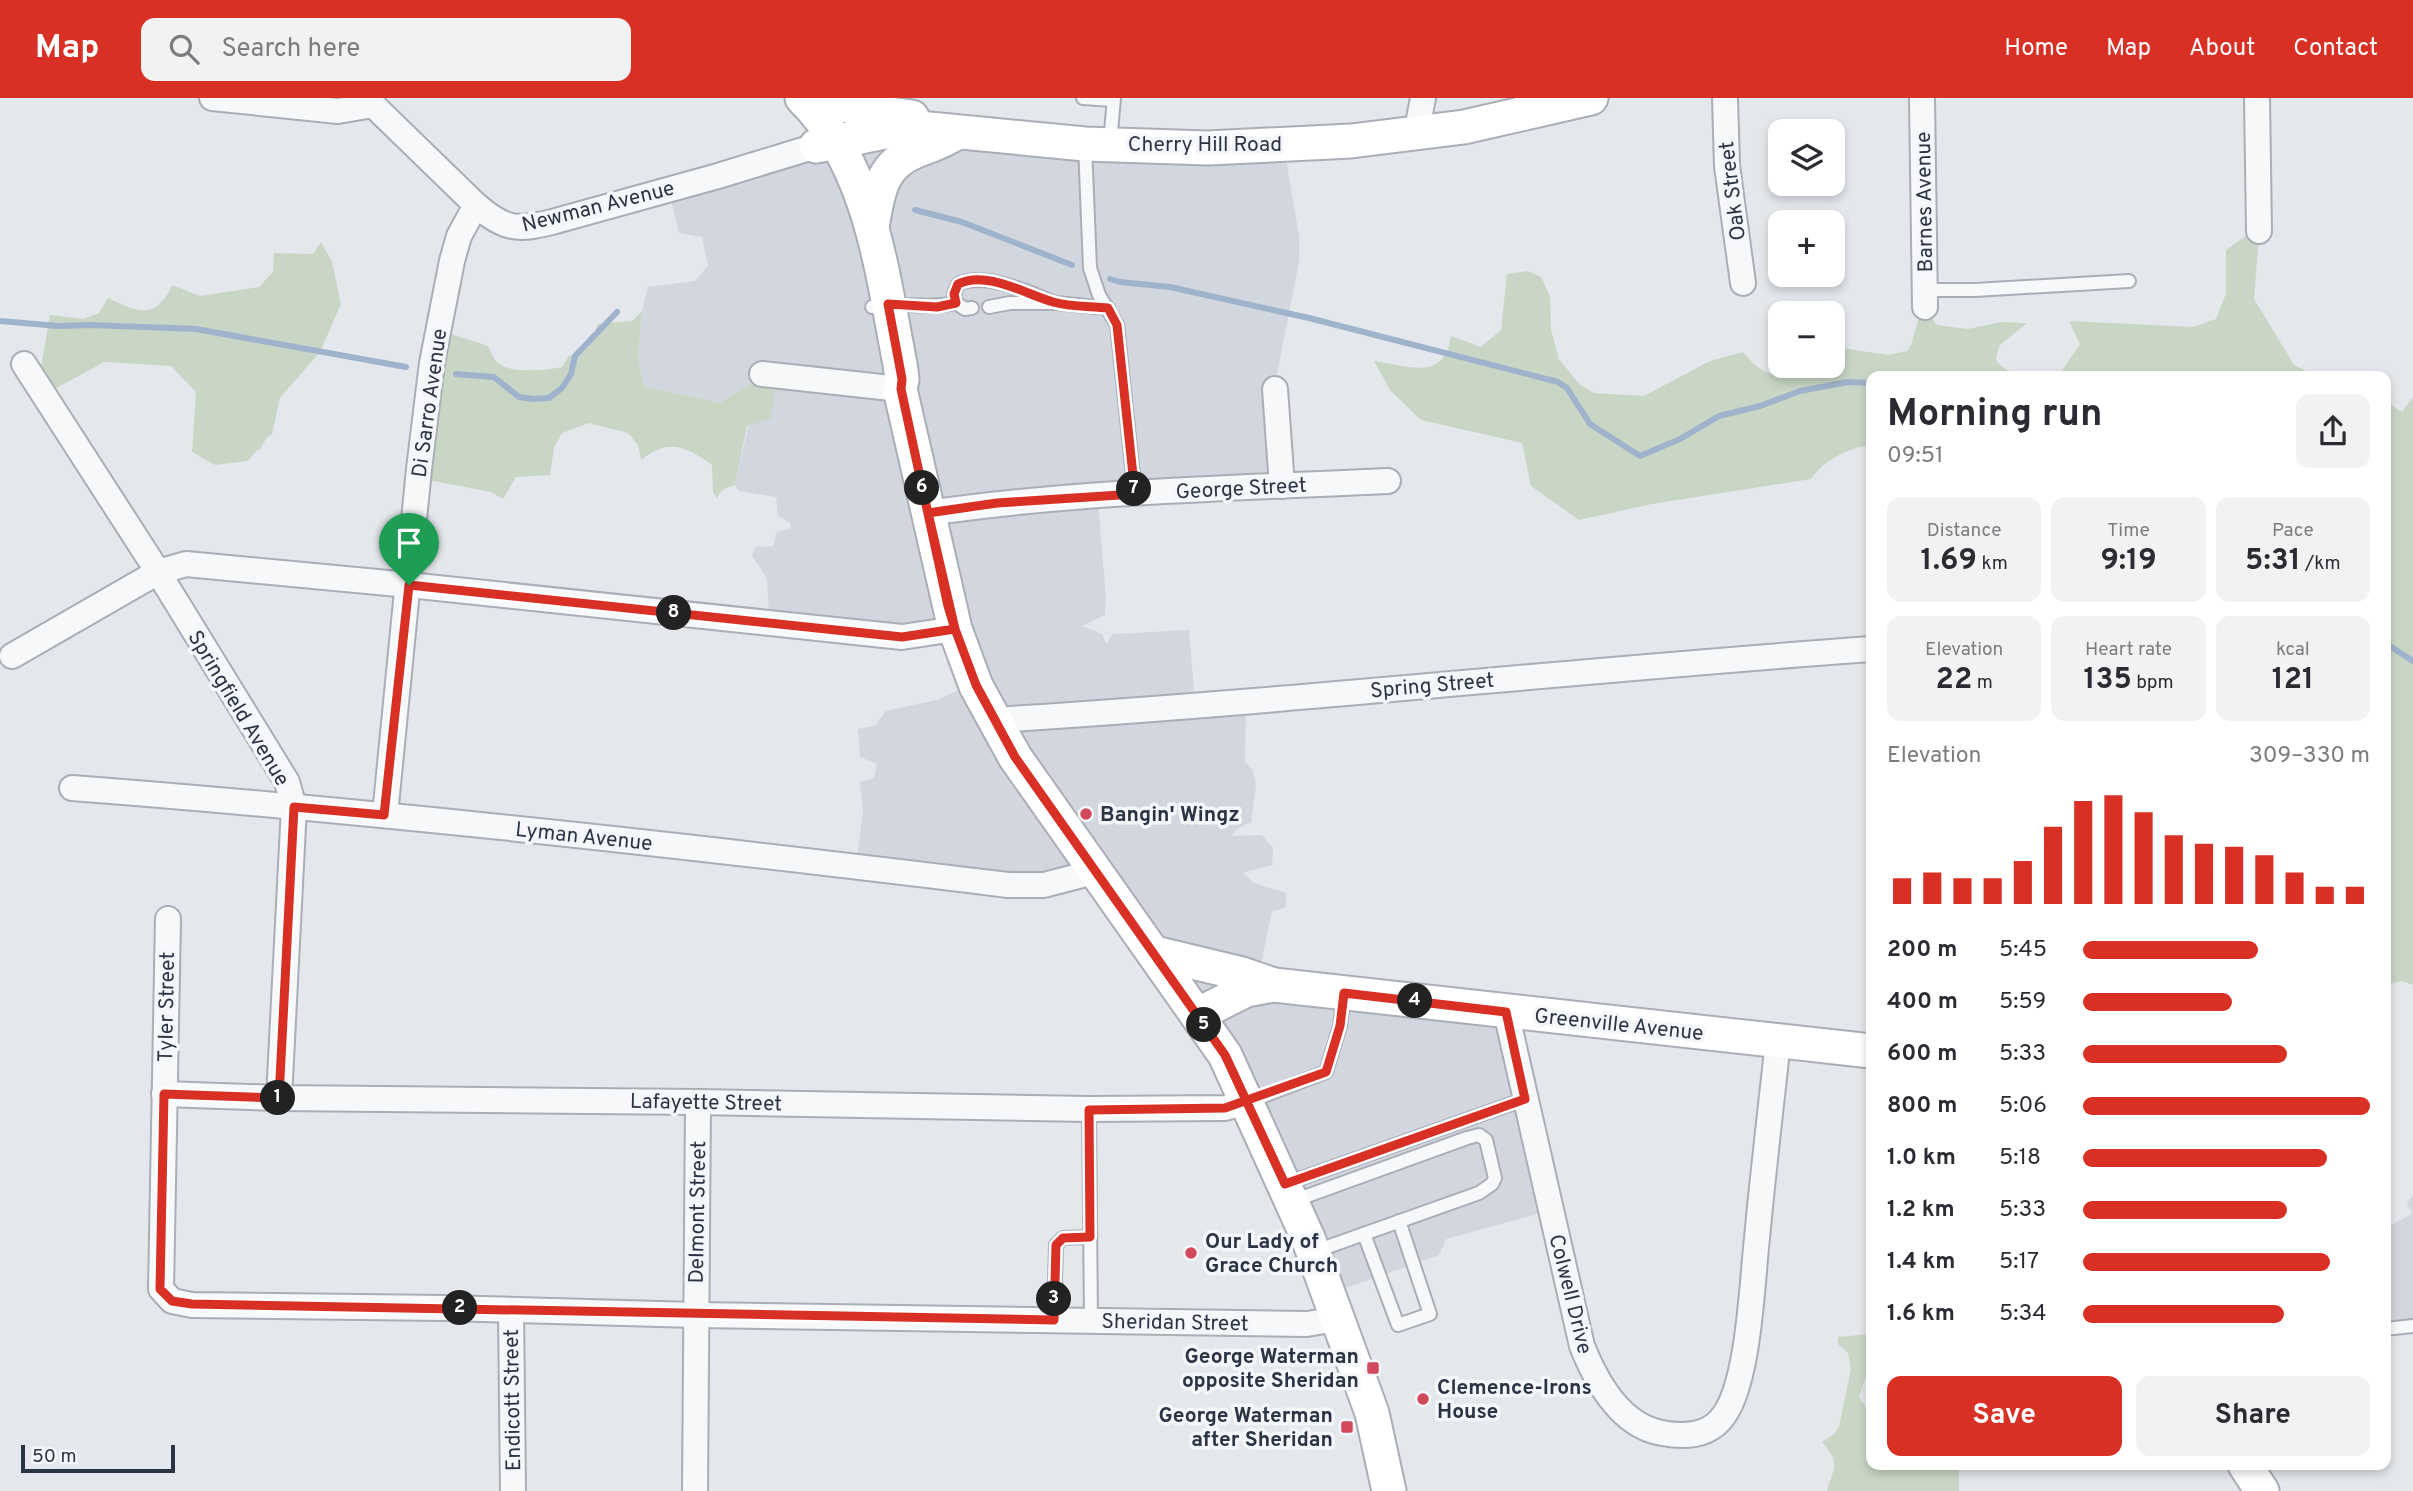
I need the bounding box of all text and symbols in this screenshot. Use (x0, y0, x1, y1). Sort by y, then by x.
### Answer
search box (141, 18, 631, 81)
text: Map (35, 28, 99, 70)
icon: search (165, 30, 203, 68)
text: Search here (221, 33, 360, 66)
text: Home (2004, 34, 2068, 64)
text: Map (2106, 34, 2151, 64)
text: About (2189, 34, 2255, 64)
text: Contact (2293, 34, 2378, 64)
map controls (1768, 119, 1845, 378)
button: layers (1768, 119, 1845, 196)
street label: Barnes Avenue (1911, 131, 1940, 273)
street label: Cherry Hill Road (1128, 132, 1282, 159)
street label: Oak Street (1714, 140, 1753, 242)
street label: Newman Avenue (519, 175, 677, 239)
button: + (1768, 210, 1845, 287)
button: − (1768, 301, 1845, 378)
street label: Di Sarro Avenue (407, 327, 454, 479)
text: Morning run (1887, 391, 2103, 440)
button: share (2296, 394, 2370, 468)
text: 09:51 (1887, 442, 1944, 471)
pin: 6 (904, 470, 940, 506)
pin: 7 (1116, 472, 1152, 506)
street label: George Street (1175, 473, 1307, 506)
text: 6 (916, 475, 927, 499)
text: 7 (1128, 476, 1139, 500)
pin (379, 513, 439, 585)
text: Distance (1927, 519, 2001, 543)
text: Time (2107, 519, 2150, 543)
text: Pace (2272, 519, 2314, 543)
icon: arrive (390, 524, 428, 562)
text: 1.69 (1921, 543, 1977, 580)
text: 9:19 (2100, 543, 2157, 580)
text: 5:31 (2245, 543, 2301, 580)
text: km (1977, 552, 2008, 576)
text: /km (2301, 552, 2341, 576)
pin: 8 (656, 596, 692, 630)
text: 8 (668, 600, 679, 624)
street label: Springfield Avenue (181, 626, 295, 792)
text: Elevation (1925, 638, 2003, 662)
text: Heart rate (2085, 638, 2172, 662)
text: kcal (2276, 638, 2310, 662)
text: 22 (1936, 662, 1972, 699)
text: 135 (2083, 662, 2132, 699)
text: 121 (2272, 662, 2314, 699)
street label: Spring Street (1369, 668, 1495, 705)
text: m (1972, 671, 1993, 695)
text: bpm (2132, 671, 2174, 695)
text: Elevation (1887, 742, 1982, 771)
text: 309–330 m (2249, 742, 2370, 771)
place label: Bangin' Wingz (1100, 802, 1240, 829)
marker: Bangin' Wingz (1078, 806, 1094, 822)
street label: Lyman Avenue (514, 817, 654, 858)
text: 200 m (1887, 936, 1957, 965)
text: 5:45 (1999, 936, 2047, 965)
street label: Tyler Street (153, 952, 182, 1062)
pin: 4 (1398, 984, 1432, 1018)
text: 4 (1408, 988, 1421, 1012)
text: 400 m (1887, 988, 1958, 1017)
text: 5:59 (1999, 988, 2046, 1017)
street label: Greenville Avenue (1533, 1003, 1705, 1048)
pin: 5 (1186, 1007, 1222, 1042)
text: 5 (1198, 1012, 1209, 1036)
text: 600 m (1887, 1040, 1957, 1069)
text: 5:33 (1999, 1040, 2046, 1069)
pin: 1 (260, 1080, 296, 1116)
text: 1 (274, 1085, 281, 1109)
street label: Lafayette Street (630, 1089, 782, 1118)
text: 800 m (1887, 1092, 1957, 1121)
text: 5:06 (1999, 1092, 2047, 1121)
street label: Delmont Street (684, 1140, 713, 1284)
text: 1.0 km (1887, 1144, 1956, 1173)
text: 5:18 (1999, 1144, 2041, 1173)
text: 1.2 km (1887, 1196, 1955, 1225)
text: 5:33 (1999, 1196, 2046, 1225)
place label: Our Lady of Grace Church (1205, 1229, 1338, 1280)
street label: Colwell Drive (1542, 1232, 1597, 1357)
marker: Our Lady of Grace Church (1183, 1245, 1199, 1261)
text: 1.4 km (1887, 1248, 1955, 1277)
text: 5:17 (1999, 1248, 2039, 1277)
pin: 3 (1036, 1282, 1072, 1316)
text: 3 (1048, 1286, 1059, 1310)
pin: 2 (442, 1290, 477, 1326)
text: 2 (454, 1295, 465, 1319)
text: 1.6 km (1887, 1300, 1955, 1329)
text: 5:34 (1999, 1300, 2047, 1329)
street label: Sheridan Street (1101, 1309, 1249, 1338)
street label: Endicott Street (499, 1329, 528, 1471)
place label: George Waterman opposite Sheridan (1182, 1344, 1359, 1395)
marker: George Waterman opposite Sheridan (1365, 1360, 1381, 1376)
place label: Clemence-Irons House (1437, 1375, 1592, 1426)
button: Save (1887, 1376, 2122, 1456)
button: Share (2136, 1376, 2370, 1456)
marker: Clemence-Irons House (1415, 1391, 1431, 1407)
place label: George Waterman after Sheridan (1158, 1403, 1333, 1454)
marker: George Waterman after Sheridan (1339, 1419, 1355, 1435)
scale bar (21, 1442, 175, 1474)
text: 50 m (32, 1445, 77, 1469)

